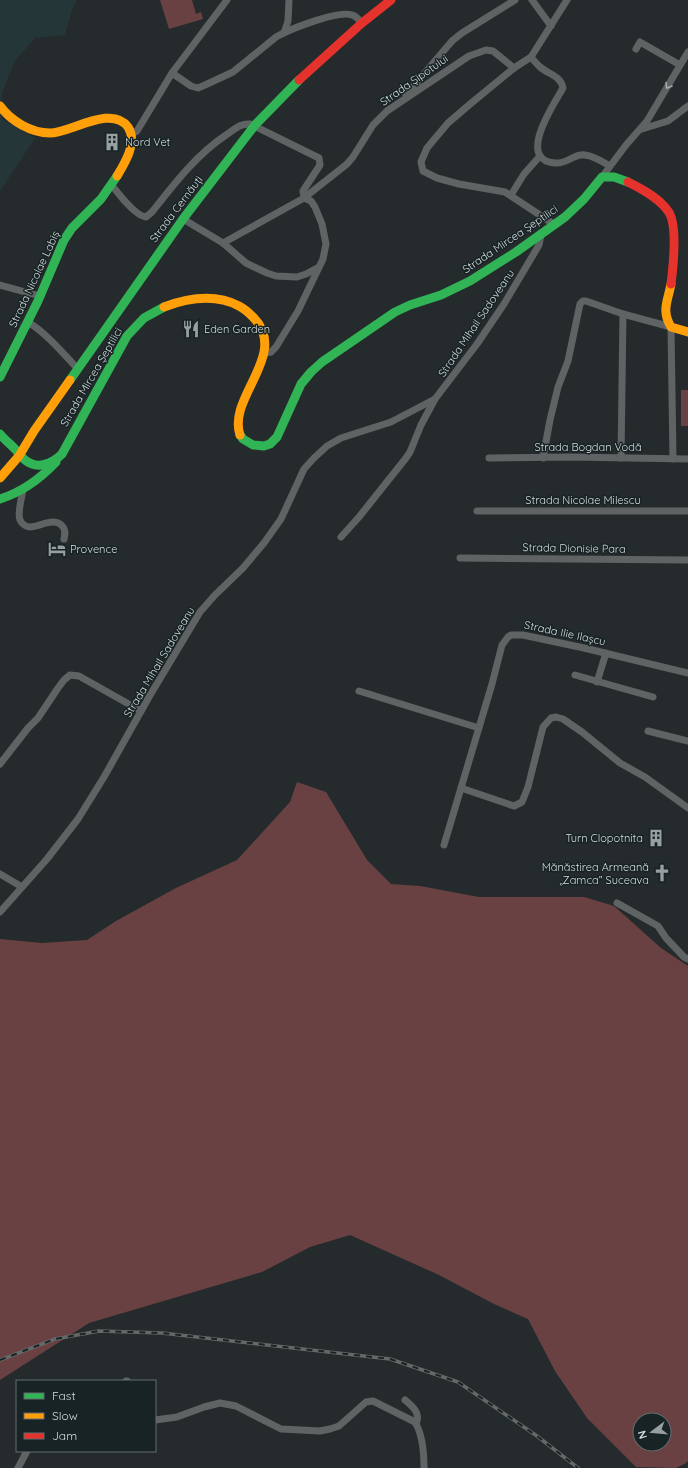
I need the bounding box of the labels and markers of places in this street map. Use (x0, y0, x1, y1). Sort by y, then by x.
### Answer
building icon: Nord Vet (102, 132, 122, 152)
place label: Nord Vet (125, 135, 171, 149)
restaurant icon: Eden Garden (181, 319, 201, 339)
place label: Eden Garden (204, 322, 270, 336)
hotel icon: Provence (47, 539, 67, 559)
place label: Provence (70, 542, 117, 556)
building icon: Turn Clopotnita (646, 828, 666, 848)
place label: Turn Clopotnita (565, 831, 643, 845)
place label: Mănăstirea Armeană „Zamca” Suceava (542, 860, 649, 887)
church icon: Mănăstirea Armeană „Zamca” Suceava (652, 863, 672, 883)

